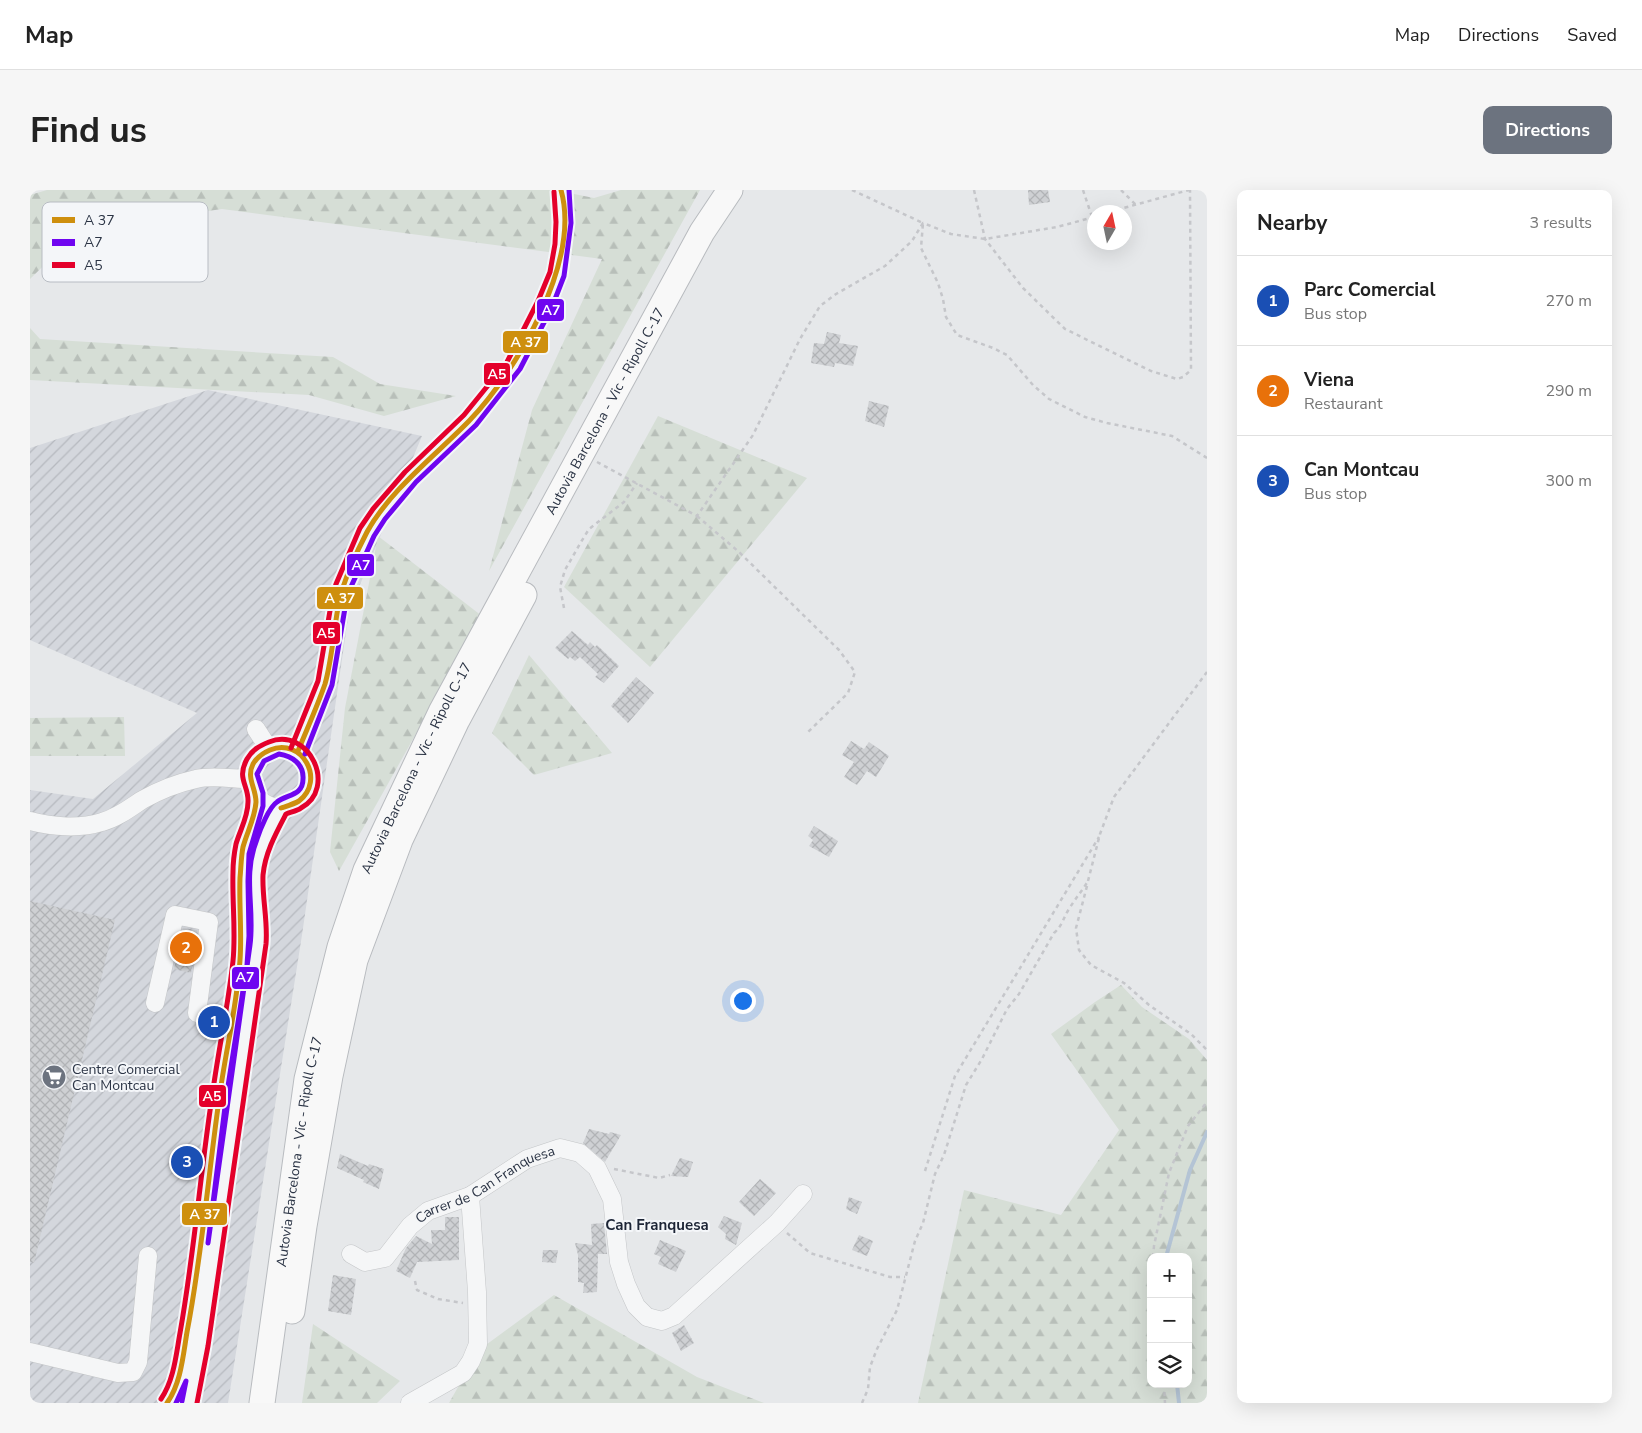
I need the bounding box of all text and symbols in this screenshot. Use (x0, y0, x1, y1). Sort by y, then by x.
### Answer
text: Map (25, 19, 73, 51)
text: Map (1395, 23, 1430, 47)
text: Directions (1458, 23, 1539, 47)
text: Saved (1567, 23, 1617, 47)
button: Directions (1483, 106, 1612, 154)
text: Find us (30, 107, 147, 154)
legend (42, 202, 208, 282)
north arrow (1087, 205, 1132, 250)
text: Nearby (1257, 209, 1327, 237)
text: A 37 (84, 211, 115, 230)
text: 3 results (1530, 212, 1592, 234)
text: A7 (84, 233, 103, 252)
text: A5 (84, 256, 103, 275)
text: Parc Comercial (1304, 277, 1435, 303)
text: 1 (1268, 290, 1278, 312)
text: 270 m (1545, 290, 1592, 312)
line badge: A7 (536, 298, 565, 322)
text: A7 (542, 301, 560, 320)
text: Bus stop (1304, 303, 1367, 325)
street label: Autovia Barcelona - Vic - Ripoll C-17 (541, 304, 669, 518)
line badge: A 37 (502, 330, 549, 354)
text: A 37 (511, 333, 542, 352)
line badge: A5 (483, 362, 511, 386)
text: A5 (488, 365, 506, 384)
text: Viena (1304, 367, 1354, 393)
text: 2 (1268, 380, 1278, 402)
text: 290 m (1545, 380, 1592, 402)
text: Restaurant (1304, 393, 1383, 415)
text: Can Montcau (1304, 457, 1419, 483)
text: 3 (1268, 470, 1278, 492)
text: 300 m (1545, 470, 1592, 492)
text: Bus stop (1304, 483, 1367, 505)
line badge: A7 (346, 553, 375, 577)
text: A7 (352, 556, 370, 575)
line badge: A 37 (316, 586, 364, 610)
text: A 37 (325, 589, 356, 608)
line badge: A5 (312, 621, 341, 645)
text: A5 (317, 624, 335, 643)
street label: Autovia Barcelona - Vic - Ripoll C-17 (357, 659, 476, 877)
pin: 2 (170, 929, 202, 967)
line badge: A7 (231, 966, 260, 990)
text: A7 (236, 968, 254, 987)
your location (730, 988, 756, 1014)
pin: 1 (198, 1003, 230, 1041)
street label: Autovia Barcelona - Vic - Ripoll C-17 (272, 1035, 327, 1268)
place label: Centre Comercial Can Montcau (72, 1060, 180, 1095)
supermarket icon: Centre Comercial Can Montcau (41, 1064, 67, 1090)
line badge: A5 (198, 1084, 227, 1108)
text: A5 (203, 1087, 221, 1106)
street label: Carrer de Can Franquesa (411, 1141, 557, 1228)
pin: 3 (171, 1143, 203, 1181)
line badge: A 37 (181, 1202, 228, 1226)
text: A 37 (190, 1205, 221, 1224)
district label: Can Franquesa (605, 1215, 709, 1235)
map controls (1147, 1253, 1192, 1388)
button: + (1147, 1253, 1192, 1298)
button: − (1147, 1298, 1192, 1343)
button: layers (1147, 1343, 1192, 1388)

